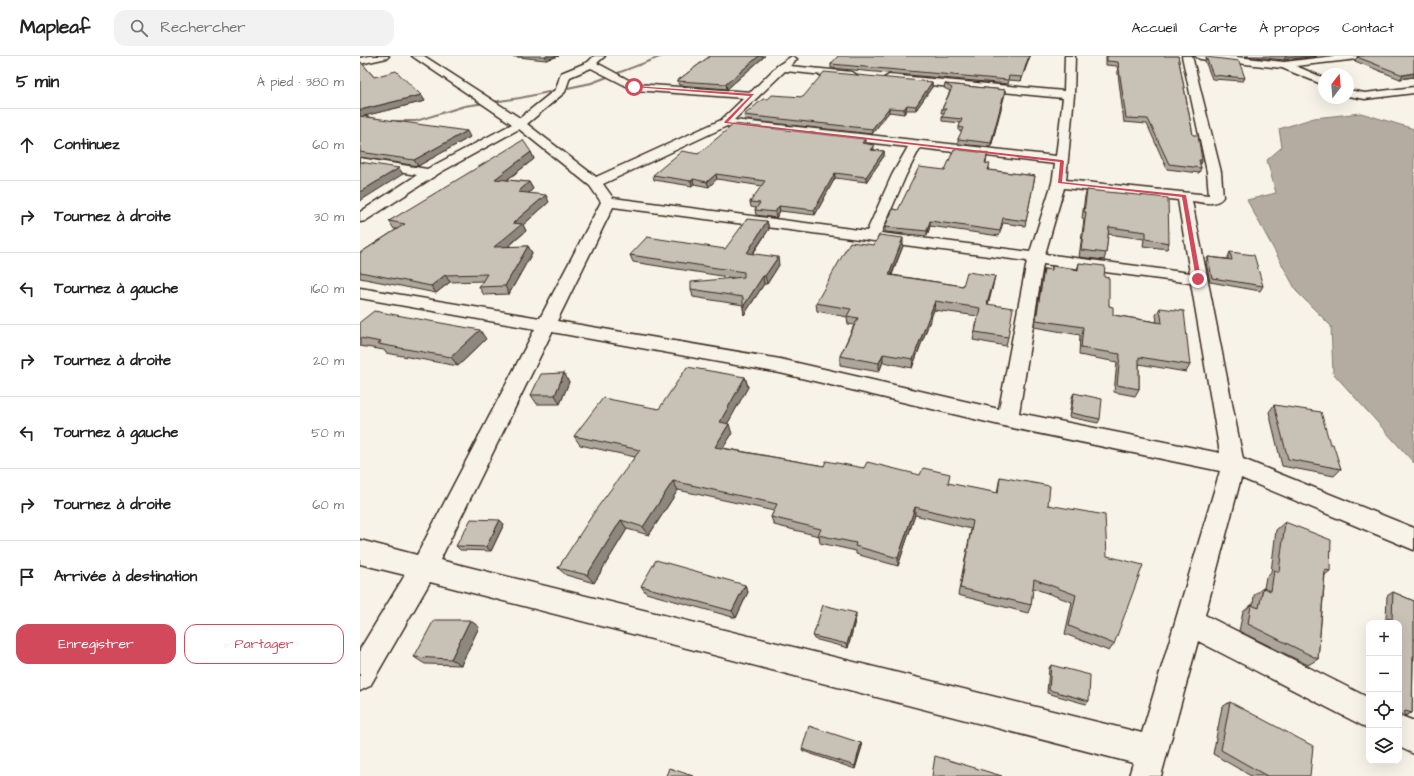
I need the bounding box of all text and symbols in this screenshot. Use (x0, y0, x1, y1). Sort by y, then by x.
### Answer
search box (114, 10, 394, 46)
text: Mapleaf (20, 14, 90, 41)
icon: search (128, 17, 150, 39)
text: Rechercher (160, 17, 246, 38)
text: Accueil (1132, 18, 1177, 38)
text: Carte (1199, 18, 1237, 38)
text: À propos (1259, 18, 1320, 38)
text: Contact (1342, 18, 1394, 38)
north arrow (1318, 68, 1354, 104)
text: 5 min (16, 70, 59, 94)
text: À pied · 380 m (257, 73, 344, 91)
route start (625, 78, 643, 96)
icon: ahead (16, 134, 38, 156)
text: Continuez (54, 134, 120, 155)
text: 60 m (312, 136, 344, 154)
icon: right (16, 206, 38, 228)
text: Tournez à droite (54, 206, 171, 227)
text: 30 m (314, 208, 344, 226)
route end (1189, 270, 1207, 288)
icon: left (16, 278, 38, 300)
text: Tournez à gauche (54, 278, 178, 299)
text: 160 m (311, 280, 344, 298)
icon: right (16, 350, 38, 372)
text: Tournez à droite (54, 350, 171, 371)
text: 20 m (313, 352, 344, 370)
icon: left (16, 422, 38, 444)
text: Tournez à gauche (54, 422, 178, 443)
text: 50 m (311, 424, 344, 442)
icon: right (16, 494, 38, 516)
text: Tournez à droite (54, 494, 171, 515)
text: 60 m (312, 496, 344, 514)
icon: arrive (16, 566, 38, 588)
text: Arrivée à destination (54, 566, 197, 587)
map controls (1366, 620, 1402, 764)
button: + (1366, 620, 1402, 656)
button: Enregistrer (16, 624, 176, 664)
button: Partager (184, 624, 344, 664)
button: − (1366, 656, 1402, 692)
button: locate (1366, 692, 1402, 728)
button: layers (1366, 728, 1402, 764)

